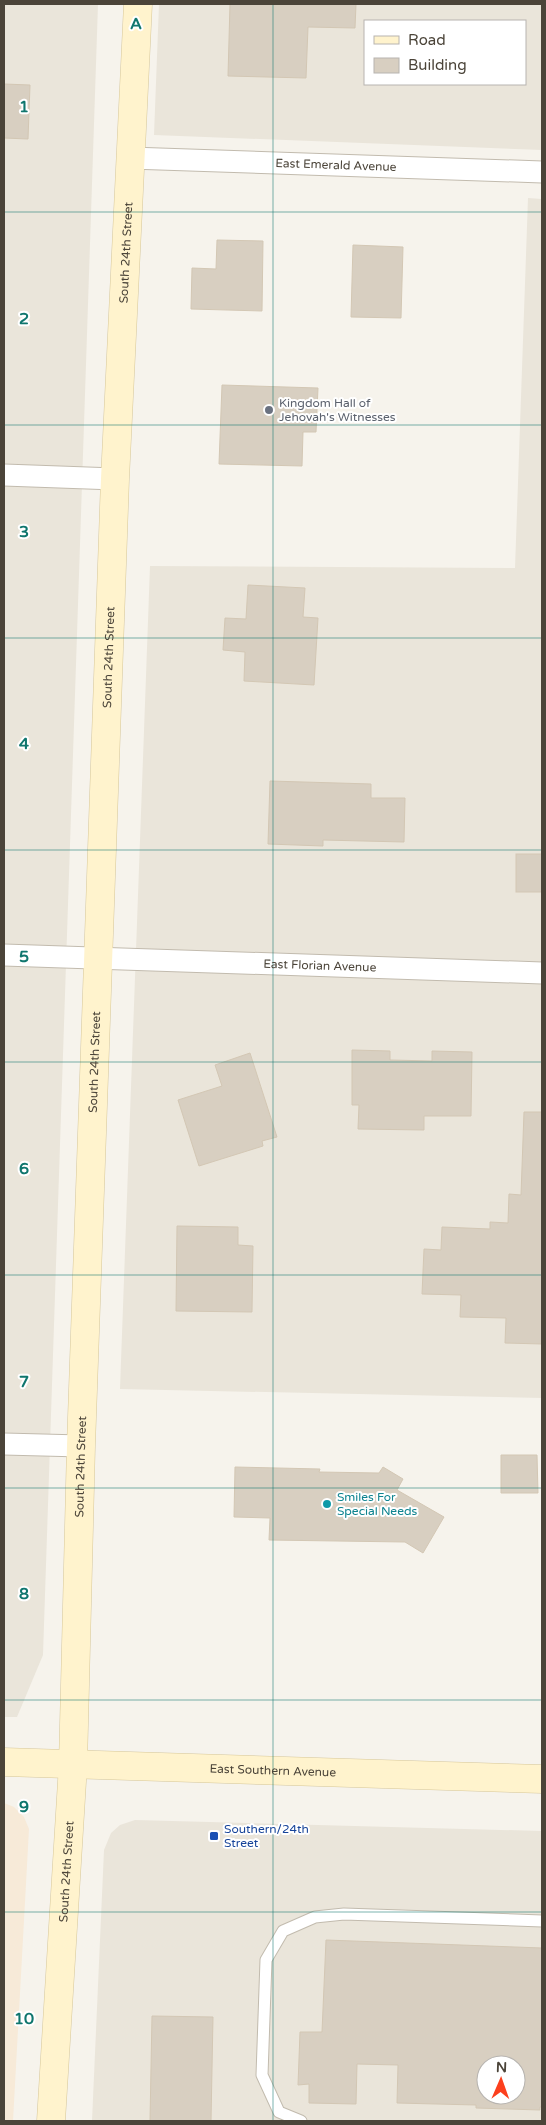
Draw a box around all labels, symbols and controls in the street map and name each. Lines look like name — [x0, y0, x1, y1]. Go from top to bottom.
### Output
text: A — [130, 14, 142, 34]
legend — [364, 20, 526, 85]
text: Road — [408, 31, 446, 49]
text: Building — [408, 56, 467, 74]
text: 1 — [19, 97, 29, 117]
street label: East Emerald Avenue — [275, 156, 397, 174]
street label: South 24th Street — [117, 201, 135, 304]
text: 2 — [19, 309, 29, 329]
place label: Kingdom Hall of Jehovah's Witnesses — [279, 396, 396, 424]
marker: Kingdom Hall of Jehovah's Witnesses — [263, 404, 275, 416]
text: 3 — [19, 522, 29, 542]
street label: South 24th Street — [100, 606, 118, 708]
text: 4 — [19, 734, 29, 754]
text: 5 — [19, 947, 29, 967]
street label: East Florian Avenue — [263, 957, 377, 974]
street label: South 24th Street — [86, 1011, 103, 1113]
text: 6 — [19, 1159, 29, 1179]
text: 7 — [19, 1372, 29, 1392]
street label: South 24th Street — [72, 1415, 89, 1518]
place label: Smiles For Special Needs — [337, 1490, 418, 1518]
marker: Smiles For Special Needs — [321, 1498, 333, 1510]
text: 8 — [19, 1584, 29, 1604]
street label: East Southern Avenue — [209, 1762, 337, 1779]
text: 9 — [19, 1797, 29, 1817]
street label: South 24th Street — [56, 1820, 77, 1923]
place label: Southern/24th Street — [224, 1822, 309, 1850]
marker: Southern/24th Street — [208, 1830, 220, 1842]
text: 10 — [14, 2009, 34, 2029]
north arrow — [476, 2055, 526, 2105]
text: N — [496, 2059, 507, 2076]

